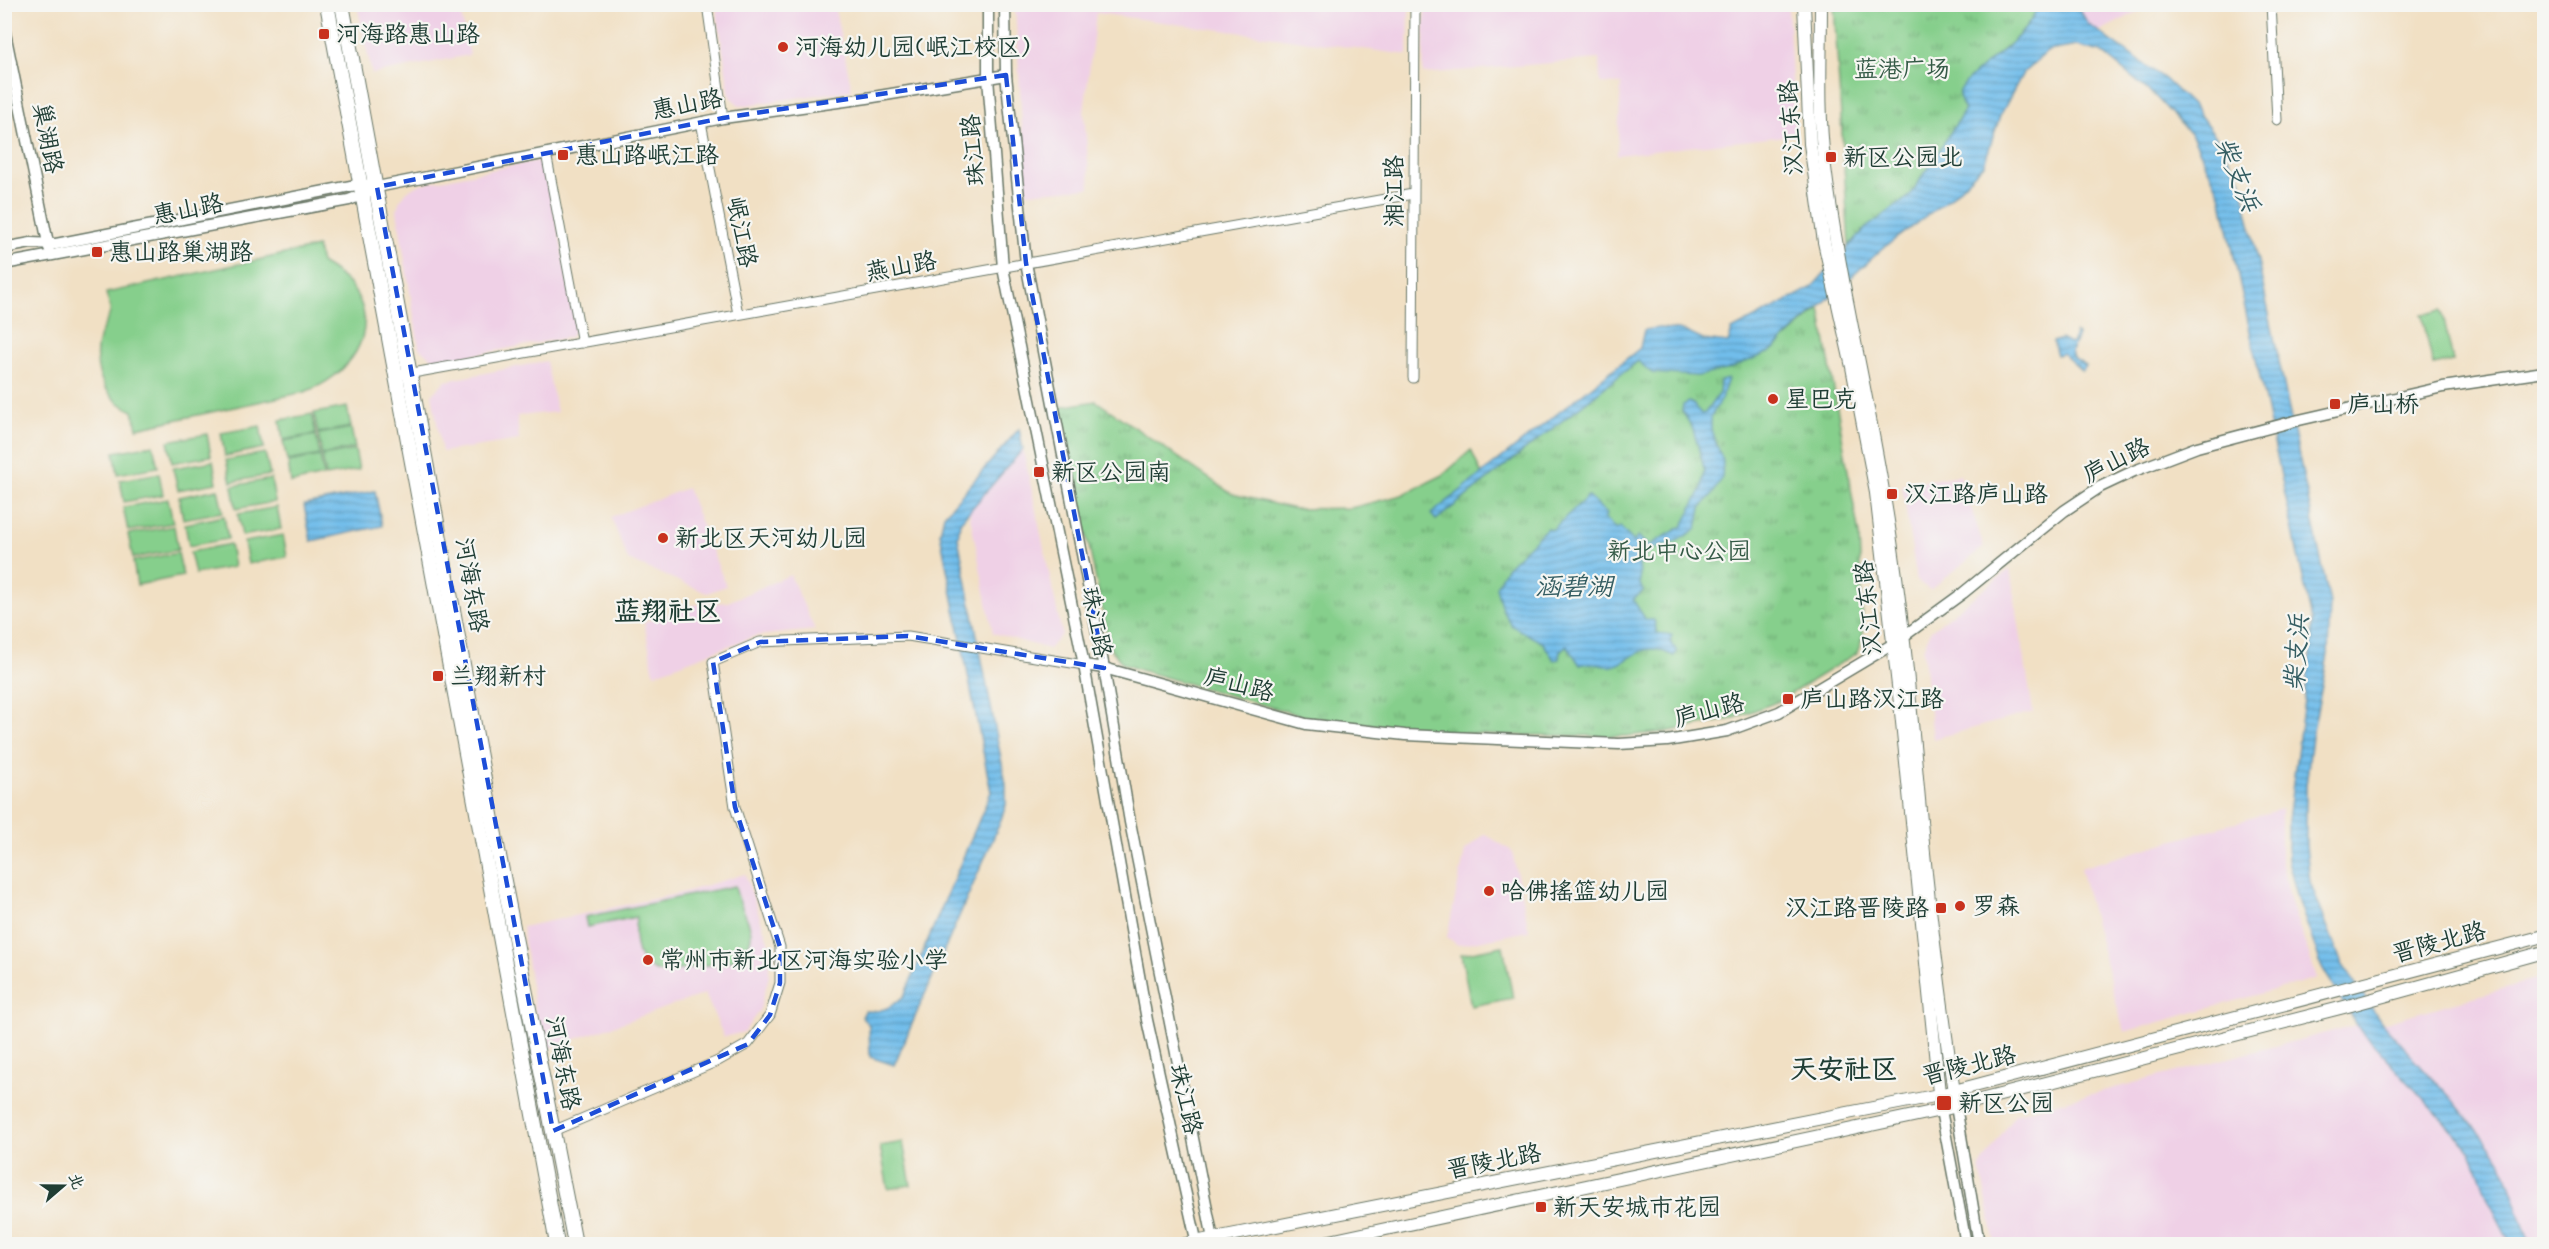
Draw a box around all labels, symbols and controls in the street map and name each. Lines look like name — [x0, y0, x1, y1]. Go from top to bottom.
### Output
place label: 河海路惠山路 — [336, 20, 480, 51]
marker: 河海路惠山路 — [317, 27, 331, 41]
place label: 河海幼儿园(岷江校区) — [795, 33, 1030, 64]
marker: 河海幼儿园(岷江校区) — [776, 40, 790, 54]
park label: 蓝港广场 — [1854, 55, 1950, 86]
street label: 汉江东路 — [1774, 79, 1811, 177]
street label: 惠山路 — [649, 83, 726, 128]
street label: 巢湖路 — [24, 100, 69, 177]
street label: 珠江路 — [956, 113, 993, 187]
water label: 柴支浜 — [2206, 132, 2267, 218]
place label: 惠山路岷江路 — [575, 141, 719, 172]
place label: 新区公园北 — [1843, 143, 1963, 174]
marker: 惠山路岷江路 — [556, 148, 570, 162]
marker: 新区公园北 — [1824, 150, 1838, 164]
street label: 湘江路 — [1380, 155, 1411, 227]
street label: 惠山路 — [150, 188, 227, 233]
street label: 岷江路 — [718, 194, 763, 271]
place label: 惠山路巢湖路 — [109, 238, 253, 269]
marker: 惠山路巢湖路 — [90, 245, 104, 259]
street label: 燕山路 — [863, 246, 939, 289]
place label: 星巴克 — [1785, 385, 1857, 416]
place label: 庐山桥 — [2347, 390, 2419, 421]
marker: 星巴克 — [1766, 392, 1780, 406]
marker: 庐山桥 — [2328, 397, 2342, 411]
street label: 庐山路 — [2078, 432, 2156, 491]
place label: 新区公园南 — [1051, 458, 1171, 489]
marker: 新区公园南 — [1032, 465, 1046, 479]
place label: 汉江路庐山路 — [1904, 480, 2048, 511]
marker: 汉江路庐山路 — [1885, 487, 1899, 501]
place label: 新北区天河幼儿园 — [675, 524, 867, 555]
marker: 新北区天河幼儿园 — [656, 531, 670, 545]
street label: 河海东路 — [447, 535, 494, 635]
park label: 新北中心公园 — [1607, 537, 1751, 568]
street label: 汉江东路 — [1849, 558, 1890, 657]
water label: 涵碧湖 — [1535, 571, 1616, 605]
street label: 珠江路 — [1073, 584, 1118, 661]
district label: 蓝翔社区 — [614, 595, 722, 630]
water label: 柴支浜 — [2278, 612, 2318, 693]
street label: 庐山路 — [1200, 661, 1277, 710]
place label: 兰翔新村 — [450, 662, 546, 693]
marker: 兰翔新村 — [431, 669, 445, 683]
place label: 庐山路汉江路 — [1800, 685, 1944, 716]
street label: 庐山路 — [1671, 688, 1748, 735]
marker: 庐山路汉江路 — [1781, 692, 1795, 706]
place label: 哈佛摇篮幼儿园 — [1501, 877, 1669, 908]
marker: 哈佛摇篮幼儿园 — [1482, 884, 1496, 898]
place label: 罗森 — [1972, 892, 2020, 923]
place label: 汉江路晋陵路 — [1785, 894, 1929, 925]
marker: 罗森 — [1953, 899, 1967, 913]
marker: 汉江路晋陵路 — [1934, 901, 1948, 915]
street label: 晋陵北路 — [2389, 916, 2490, 971]
place label: 常州市新北区河海实验小学 — [660, 946, 948, 977]
marker: 常州市新北区河海实验小学 — [641, 953, 655, 967]
street label: 河海东路 — [537, 1013, 586, 1113]
street label: 晋陵北路 — [1919, 1040, 2020, 1093]
district label: 天安社区 — [1790, 1053, 1898, 1088]
street label: 珠江路 — [1161, 1061, 1208, 1138]
place label: 新区公园 — [1958, 1089, 2054, 1120]
marker: 新区公园 — [1935, 1094, 1953, 1112]
street label: 晋陵北路 — [1444, 1138, 1544, 1187]
north arrow — [33, 1156, 93, 1216]
text: 北 — [63, 1170, 88, 1192]
place label: 新天安城市花园 — [1553, 1193, 1721, 1224]
marker: 新天安城市花园 — [1534, 1200, 1548, 1214]

